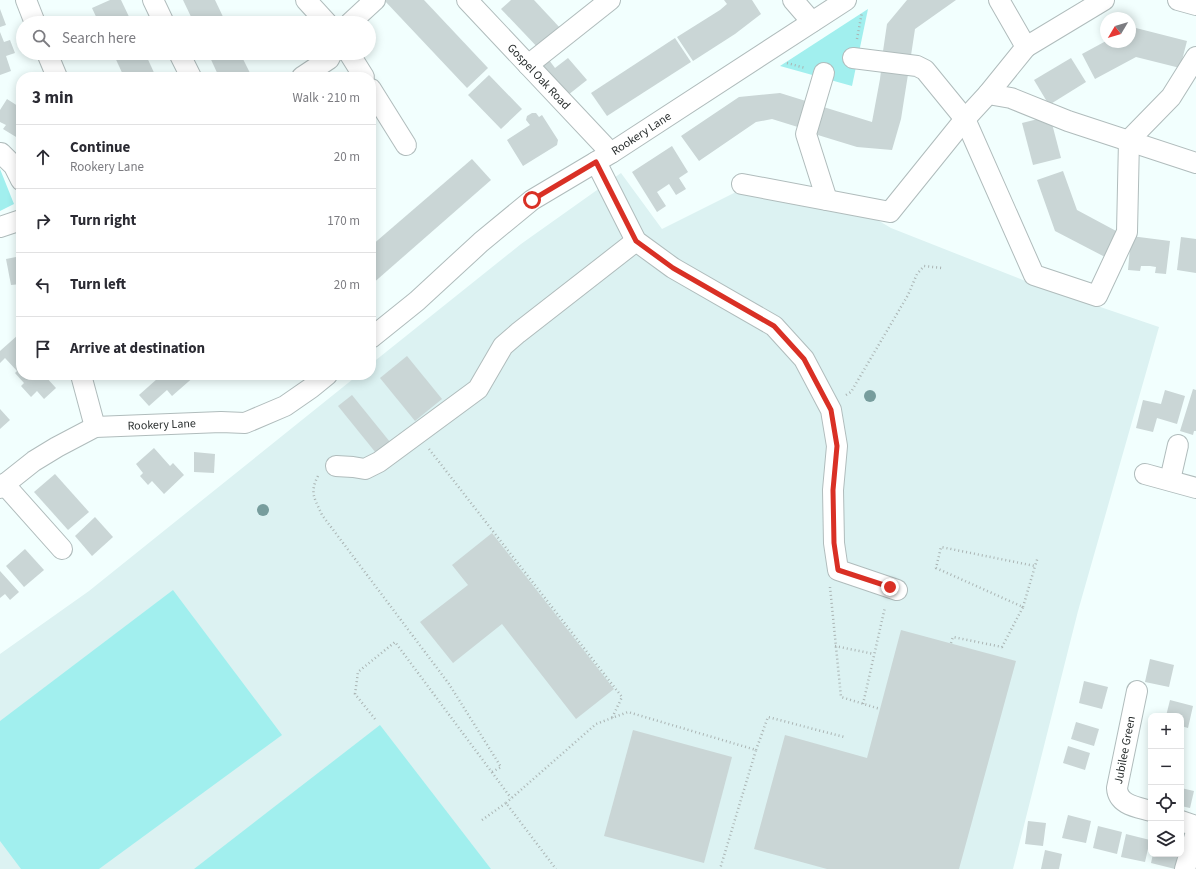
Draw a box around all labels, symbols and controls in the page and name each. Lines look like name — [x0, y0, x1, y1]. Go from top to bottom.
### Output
north arrow — [1100, 12, 1136, 48]
search box — [16, 16, 376, 60]
icon: search — [30, 27, 52, 49]
text: Search here — [62, 28, 136, 49]
street label: Gospel Oak Road — [504, 40, 574, 113]
text: 3 min — [32, 86, 73, 110]
text: Walk · 210 m — [292, 89, 360, 107]
street label: Rookery Lane — [608, 108, 674, 159]
text: Continue — [70, 137, 130, 158]
icon: ahead — [32, 146, 54, 168]
text: 20 m — [334, 148, 360, 166]
text: Rookery Lane — [70, 158, 144, 176]
route start — [523, 191, 541, 209]
icon: right — [32, 210, 54, 232]
text: Turn right — [70, 210, 136, 231]
text: 170 m — [327, 212, 360, 230]
icon: left — [32, 274, 54, 296]
text: Turn left — [70, 274, 126, 295]
text: 20 m — [334, 276, 360, 294]
icon: arrive — [32, 338, 54, 360]
text: Arrive at destination — [70, 338, 205, 359]
street label: Rookery Lane — [127, 415, 196, 434]
route end — [881, 578, 899, 596]
map controls — [1148, 713, 1184, 857]
button: + — [1148, 713, 1184, 749]
street label: Jubilee Green — [1110, 714, 1140, 786]
button: − — [1148, 749, 1184, 785]
button: locate — [1148, 785, 1184, 821]
button: layers — [1148, 821, 1184, 857]

